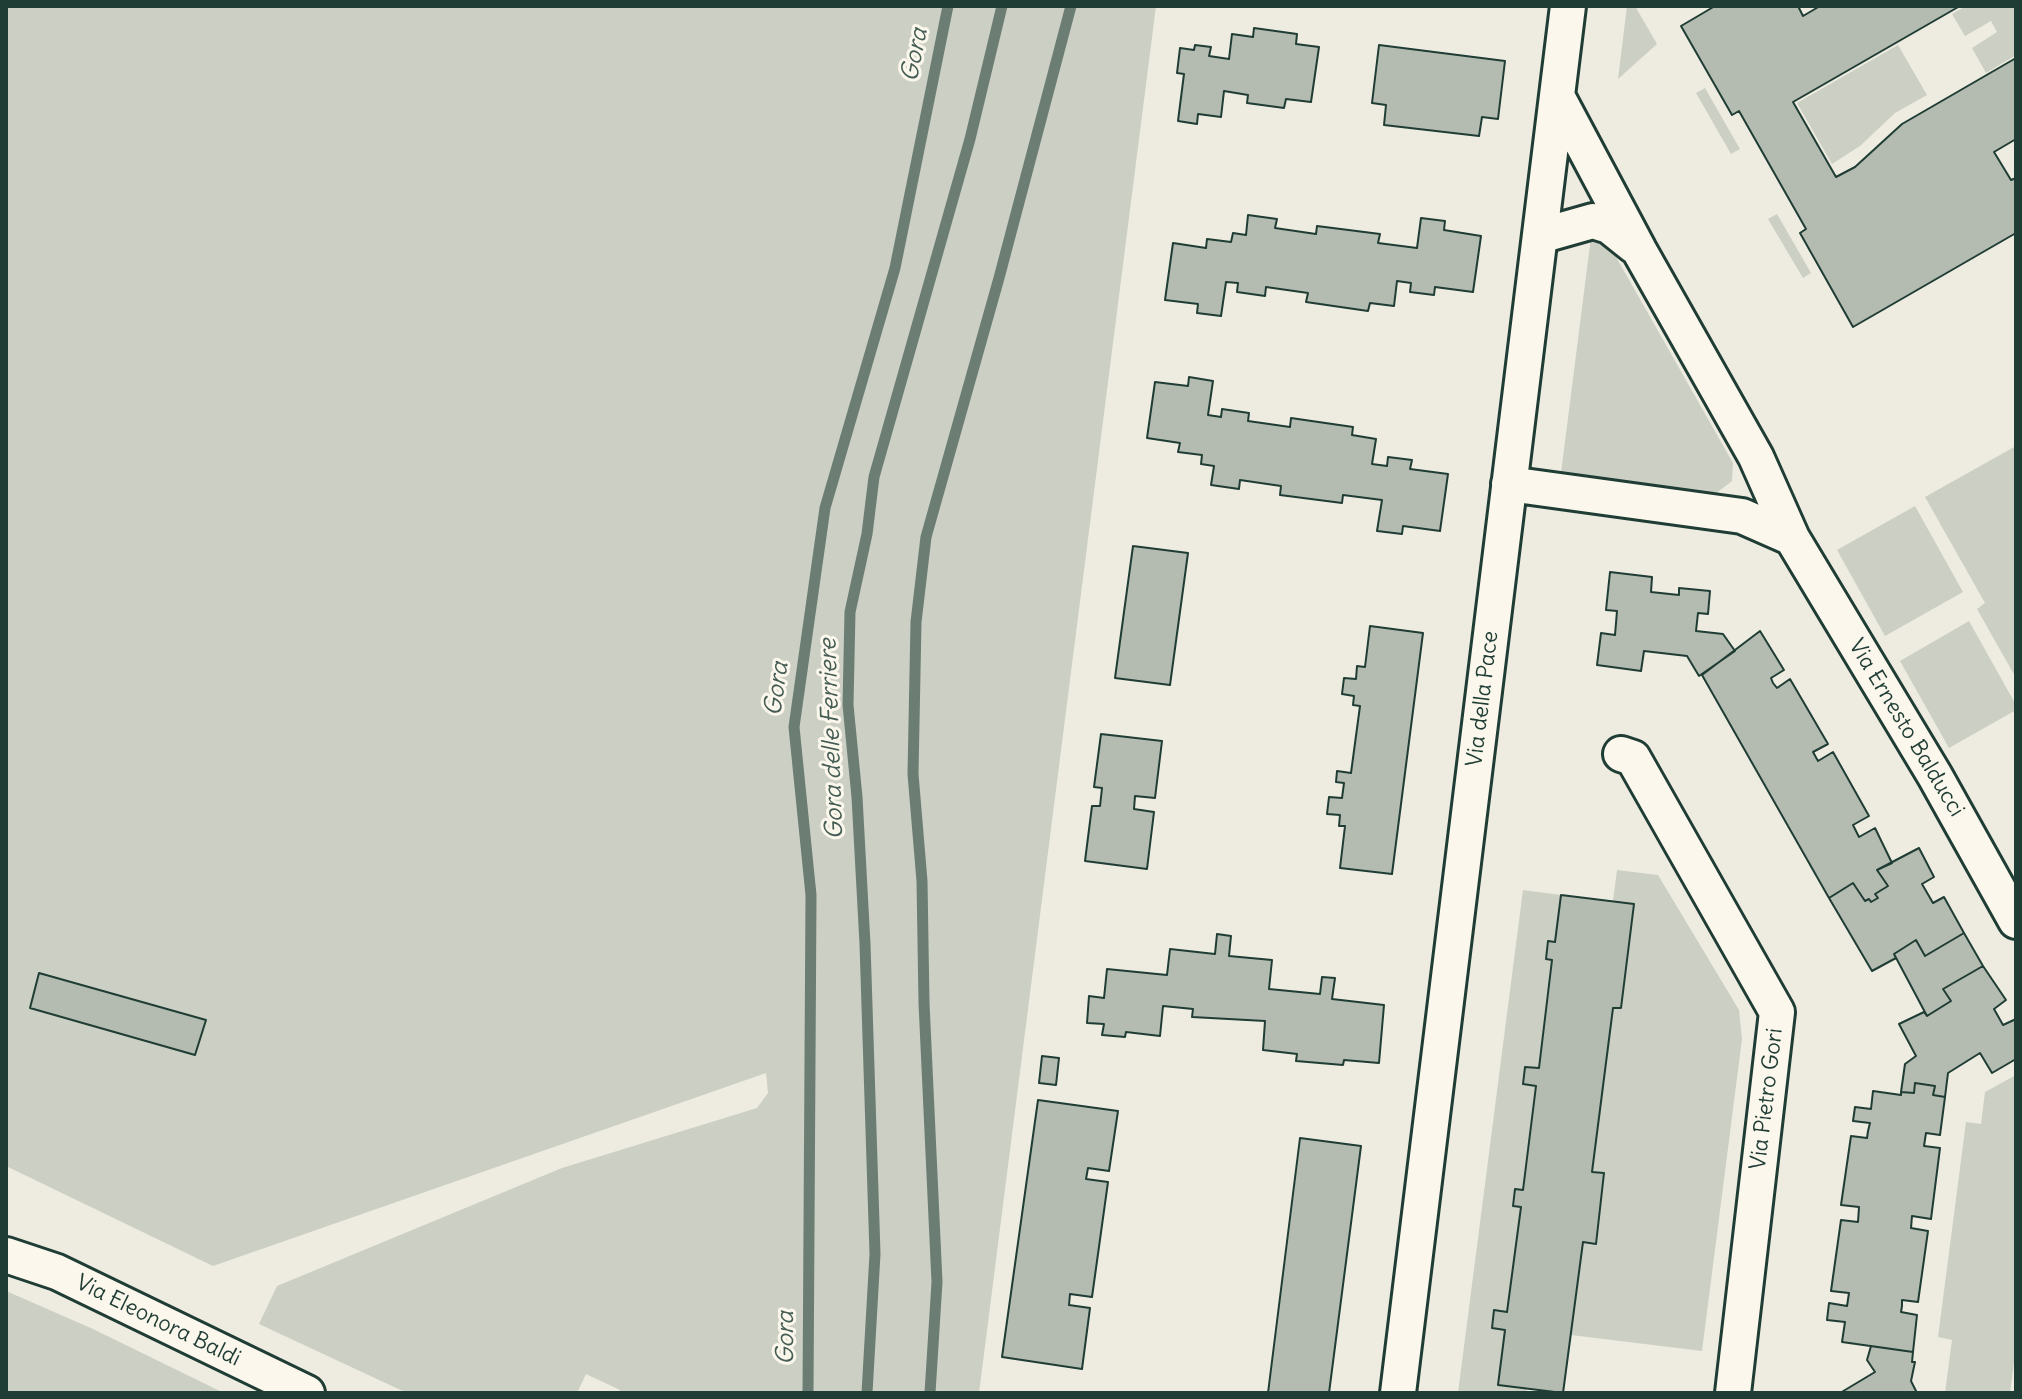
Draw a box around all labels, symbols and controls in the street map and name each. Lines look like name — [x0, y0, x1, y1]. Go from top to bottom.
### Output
water label: Gora — [896, 26, 934, 84]
street label: Via della Pace — [1462, 630, 1504, 768]
street label: Via Ernesto Balducci — [1843, 634, 1969, 822]
water label: Gora delle Ferriere — [814, 638, 850, 840]
water label: Gora — [759, 660, 795, 718]
street label: Via Pietro Gori — [1745, 1027, 1789, 1171]
street label: Via Eleonora Baldi — [71, 1270, 245, 1372]
water label: Gora — [772, 1311, 800, 1365]

